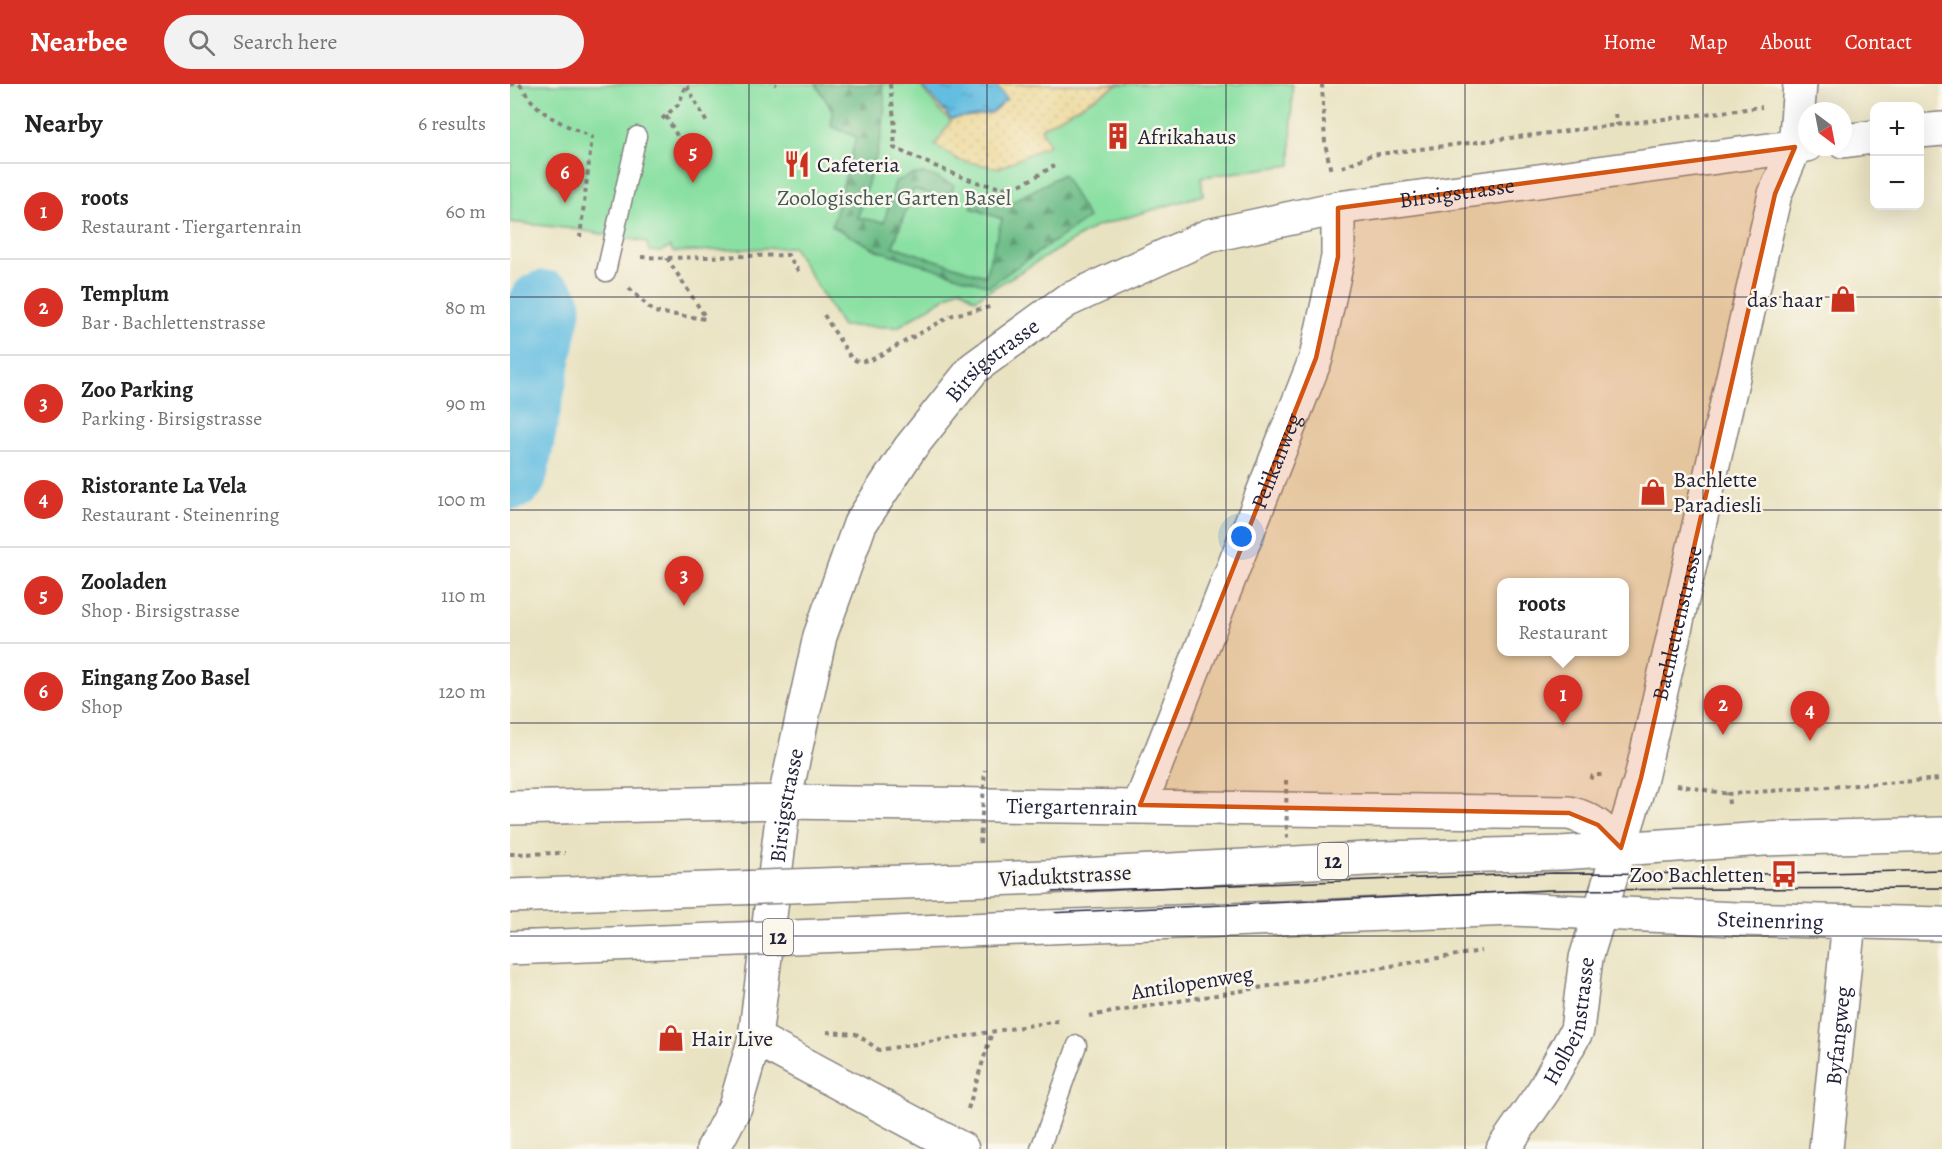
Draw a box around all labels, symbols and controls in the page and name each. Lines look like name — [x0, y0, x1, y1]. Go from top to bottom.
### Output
search box — [164, 15, 584, 69]
text: Nearbee — [30, 23, 128, 61]
icon: search — [185, 26, 218, 59]
text: Search here — [233, 27, 337, 57]
text: Home — [1603, 28, 1656, 56]
text: Map — [1689, 28, 1727, 56]
text: About — [1760, 28, 1812, 56]
text: Contact — [1845, 28, 1912, 56]
north arrow — [1798, 102, 1852, 156]
map controls — [1870, 102, 1924, 210]
button: + — [1870, 102, 1924, 156]
text: Nearby — [24, 106, 103, 141]
text: 6 results — [418, 110, 486, 137]
building icon: Afrikahaus — [1103, 121, 1133, 151]
place label: Afrikahaus — [1137, 122, 1236, 152]
pin: 5 — [674, 134, 712, 183]
restaurant icon: Cafeteria — [782, 149, 812, 179]
place label: Cafeteria — [817, 150, 900, 180]
pin: 6 — [546, 154, 584, 203]
button: − — [1870, 156, 1924, 210]
street label: Birsigstrasse — [1397, 170, 1516, 216]
text: roots — [81, 183, 129, 213]
park label: Zoologischer Garten Basel — [777, 183, 1011, 213]
text: 1 — [40, 198, 47, 225]
text: 60 m — [446, 198, 486, 225]
text: Restaurant · Tiergartenrain — [81, 213, 302, 240]
text: Templum — [81, 279, 169, 309]
shop icon: das haar — [1828, 284, 1858, 314]
place label: das haar — [1747, 285, 1823, 315]
text: 2 — [39, 294, 48, 321]
text: 80 m — [445, 294, 486, 321]
text: Bar · Bachlettenstrasse — [81, 309, 266, 336]
street label: Birsigstrasse — [939, 312, 1045, 409]
text: Zoo Parking — [81, 375, 193, 405]
text: 3 — [39, 390, 48, 417]
text: 90 m — [446, 390, 486, 417]
text: Parking · Birsigstrasse — [81, 405, 262, 432]
street label: Pelikanweg — [1244, 409, 1309, 514]
place label: Bachlette Paradiesli — [1673, 465, 1762, 520]
text: Ristorante La Vela — [81, 471, 247, 501]
shop icon: Bachlette Paradiesli — [1638, 477, 1668, 507]
text: 4 — [39, 486, 48, 513]
text: 100 m — [437, 486, 486, 513]
text: Restaurant · Steinenring — [81, 501, 280, 528]
your location — [1227, 522, 1256, 551]
street label: Bachlettenstrasse — [1645, 543, 1710, 704]
pin: 3 — [664, 556, 704, 606]
text: Zooladen — [81, 567, 167, 597]
popup — [1497, 578, 1629, 656]
text: 5 — [39, 582, 48, 609]
text: 110 m — [441, 582, 486, 609]
text: roots — [1518, 589, 1566, 619]
text: Shop · Birsigstrasse — [81, 597, 240, 624]
text: Restaurant — [1518, 619, 1608, 646]
text: Eingang Zoo Basel — [81, 663, 250, 693]
pin: 1 — [1544, 676, 1582, 725]
text: 6 — [39, 678, 48, 705]
text: 120 m — [438, 678, 486, 705]
pin: 2 — [1704, 686, 1742, 735]
pin: 4 — [1790, 692, 1830, 741]
text: Shop — [81, 693, 123, 720]
street label: Birsigstrasse — [763, 745, 811, 864]
street label: Tiergartenrain — [1006, 791, 1138, 823]
road number: 12 — [1318, 843, 1348, 879]
street label: Viaduktstrasse — [997, 858, 1132, 895]
bus stop icon: Zoo Bachletten — [1769, 859, 1799, 889]
place label: Zoo Bachletten — [1630, 860, 1764, 890]
street label: Steinenring — [1716, 904, 1824, 937]
road number: 12 — [763, 919, 793, 955]
street label: Holbeinstrasse — [1536, 955, 1602, 1091]
street label: Antilopenweg — [1128, 959, 1255, 1008]
street label: Byfangweg — [1819, 985, 1858, 1086]
shop icon: Hair Live — [656, 1023, 686, 1053]
place label: Hair Live — [691, 1024, 773, 1054]

